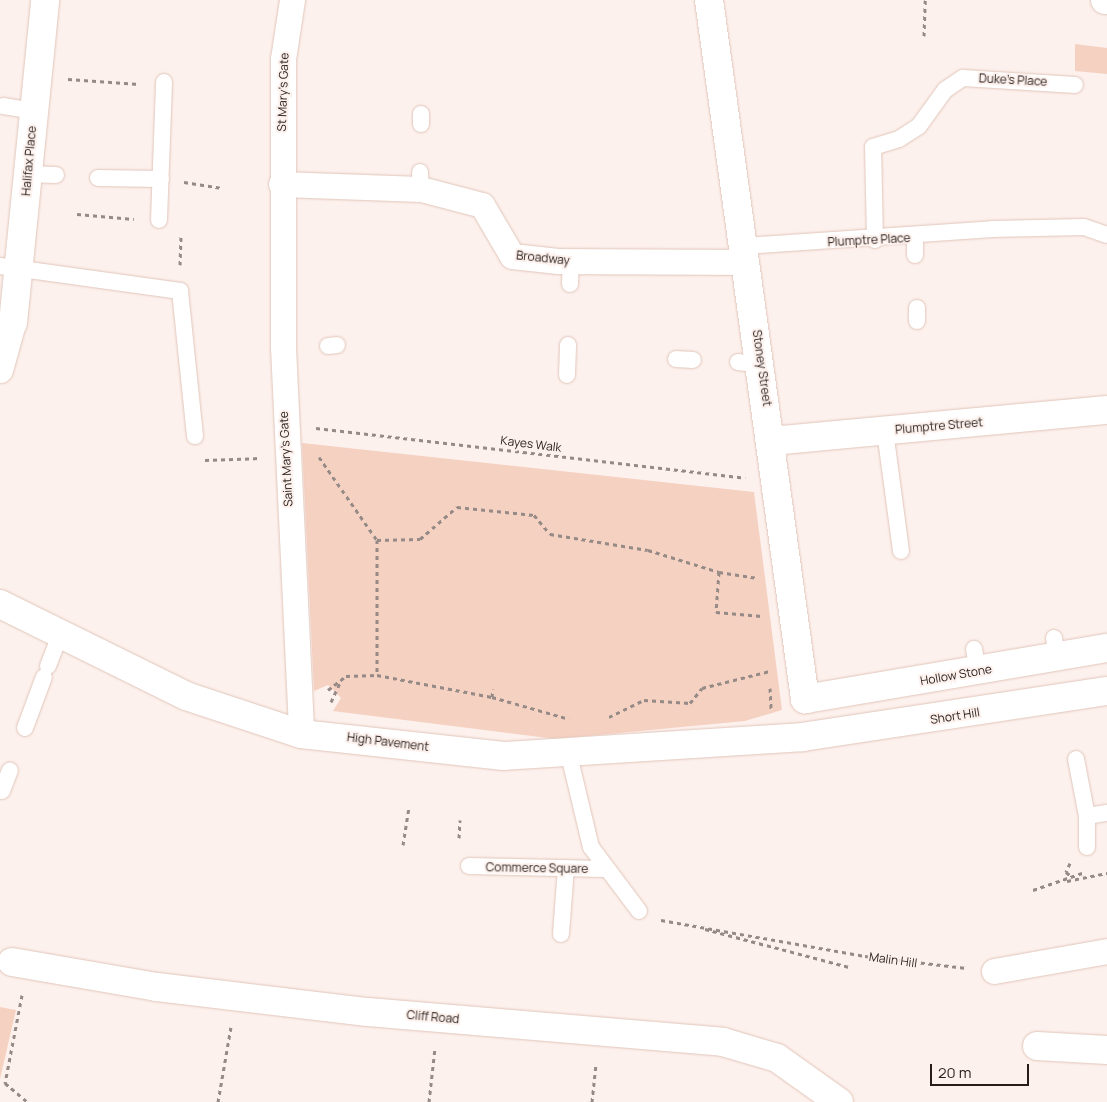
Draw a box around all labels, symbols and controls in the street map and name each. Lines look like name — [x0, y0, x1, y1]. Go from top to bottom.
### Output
street label: St Mary's Gate — [274, 52, 292, 132]
street label: Duke's Place — [978, 71, 1048, 89]
street label: Halifax Place — [19, 125, 39, 197]
street label: Plumptre Place — [827, 231, 911, 249]
street label: Broadway — [515, 248, 571, 268]
street label: Stoney Street — [750, 329, 774, 407]
street label: Saint Mary's Gate — [276, 411, 296, 507]
street label: Plumptre Street — [894, 415, 984, 437]
street label: Kayes Walk — [500, 433, 562, 455]
street label: Hollow Stone — [919, 662, 993, 688]
street label: Short Hill — [929, 705, 981, 727]
street label: High Pavement — [346, 730, 430, 754]
street label: Commerce Square — [486, 860, 588, 876]
street label: Malin Hill — [868, 949, 918, 971]
street label: Cliff Road — [406, 1008, 460, 1026]
scale bar — [932, 1054, 1031, 1086]
text: 20 m — [938, 1062, 971, 1083]

